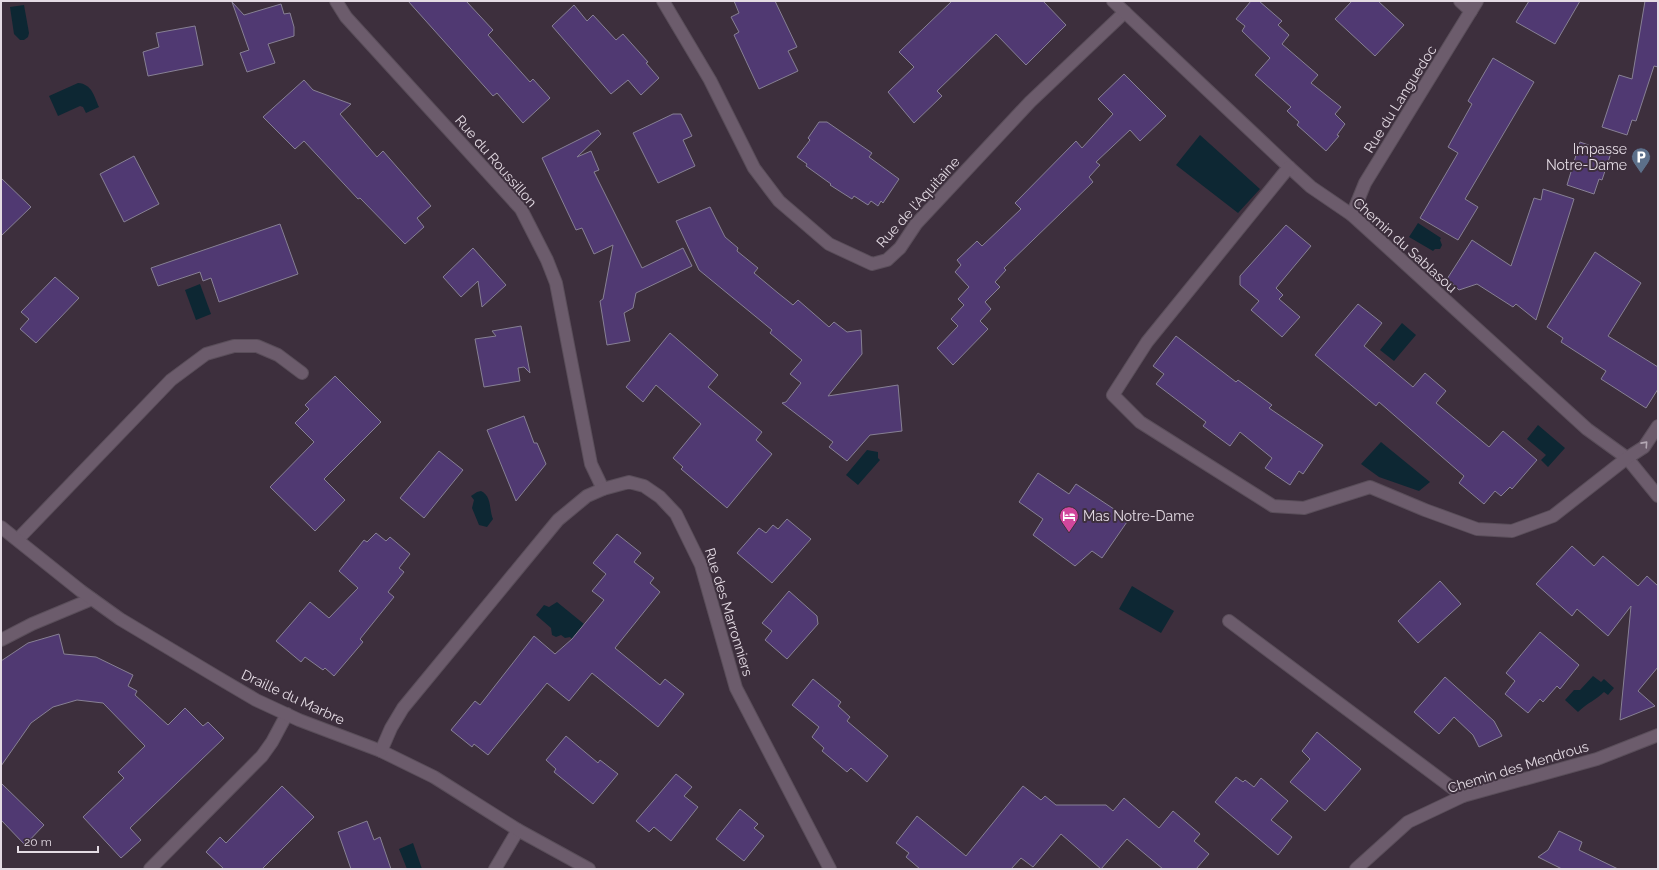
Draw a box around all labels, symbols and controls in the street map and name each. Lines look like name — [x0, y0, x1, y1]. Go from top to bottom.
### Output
street label: Rue du Languedoc — [1360, 42, 1440, 156]
street label: Rue du Roussillon — [452, 112, 540, 210]
place label: Impasse Notre-Dame — [1546, 141, 1627, 173]
parking icon: Impasse Notre-Dame — [1630, 146, 1652, 174]
street label: Rue de l'Aquitaine — [873, 154, 963, 250]
street label: Chemin du Sablasou — [1350, 194, 1460, 296]
one-way arrow — [1640, 441, 1647, 449]
hotel icon: Mas Notre-Dame — [1058, 505, 1080, 533]
place label: Mas Notre-Dame — [1083, 508, 1194, 524]
street label: Rue des Marronniers — [702, 546, 756, 678]
street label: Draille du Marbre — [239, 666, 347, 728]
street label: Chemin des Mendrous — [1446, 738, 1590, 796]
scale bar — [18, 828, 98, 854]
text: 20 m — [24, 835, 52, 849]

